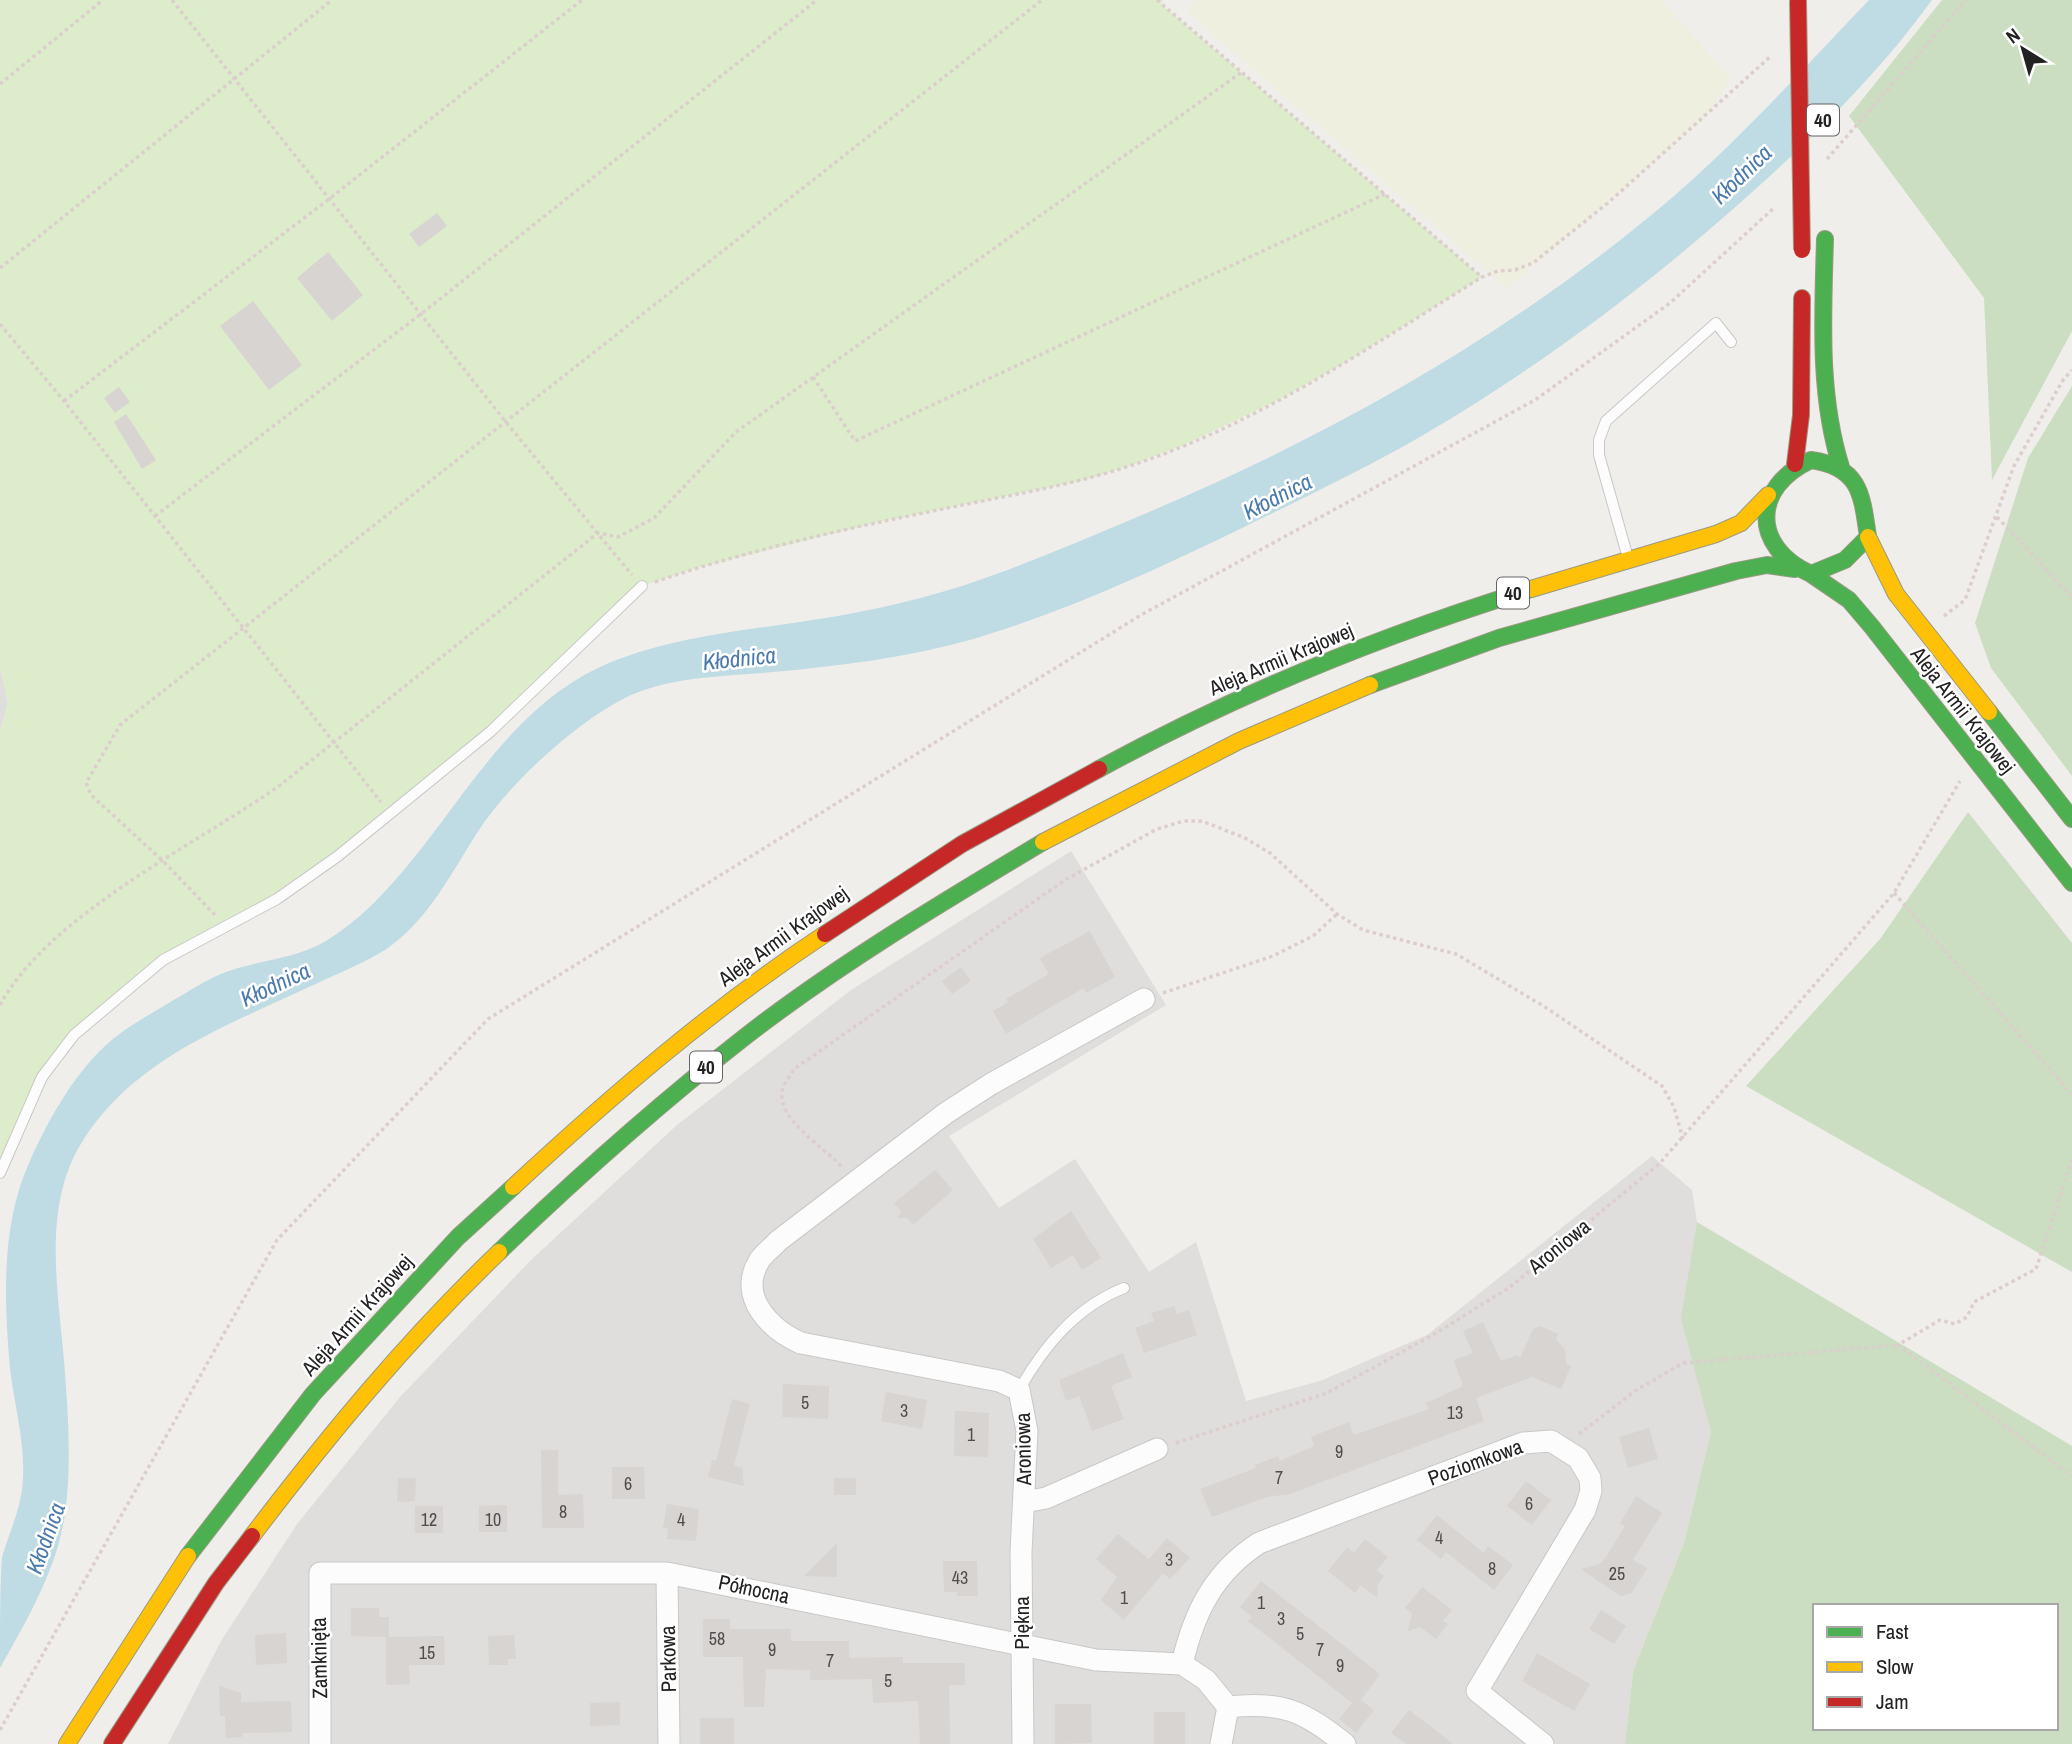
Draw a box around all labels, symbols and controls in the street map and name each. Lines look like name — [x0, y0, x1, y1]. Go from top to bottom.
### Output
north arrow — [1988, 14, 2058, 84]
text: N — [2000, 22, 2025, 49]
road number: 40 — [1807, 104, 1839, 136]
water label: Kłodnica — [1704, 137, 1778, 211]
water label: Kłodnica — [1237, 466, 1317, 526]
road number: 40 — [1497, 578, 1529, 608]
street label: Aleja Armii Krajowej — [1203, 616, 1358, 703]
water label: Kłodnica — [701, 639, 777, 677]
street label: Aleja Armii Krajowej — [1904, 640, 2022, 780]
street label: Aleja Armii Krajowej — [711, 879, 854, 994]
water label: Kłodnica — [235, 954, 315, 1014]
road number: 40 — [690, 1051, 722, 1082]
street label: Aroniowa — [1521, 1212, 1597, 1281]
street label: Aleja Armii Krajowej — [294, 1248, 419, 1383]
house number: 5 — [801, 1390, 809, 1415]
house number: 3 — [900, 1398, 908, 1423]
house number: 13 — [1447, 1400, 1463, 1425]
street label: Aroniowa — [1008, 1412, 1038, 1487]
house number: 1 — [967, 1422, 976, 1447]
street label: Poziomkowa — [1424, 1431, 1527, 1492]
house number: 9 — [1335, 1439, 1343, 1464]
house number: 7 — [1275, 1465, 1283, 1490]
house number: 6 — [624, 1471, 632, 1496]
house number: 6 — [1525, 1491, 1533, 1516]
water label: Kłodnica — [18, 1498, 72, 1578]
house number: 8 — [559, 1499, 567, 1524]
house number: 12 — [421, 1507, 437, 1532]
house number: 10 — [485, 1507, 501, 1532]
house number: 4 — [677, 1507, 685, 1532]
house number: 4 — [1435, 1525, 1443, 1550]
house number: 3 — [1165, 1547, 1173, 1572]
house number: 8 — [1488, 1556, 1496, 1581]
house number: 25 — [1609, 1561, 1625, 1586]
house number: 43 — [952, 1565, 968, 1590]
street label: Północna — [716, 1567, 793, 1611]
house number: 1 — [1120, 1585, 1129, 1610]
house number: 1 — [1257, 1590, 1266, 1615]
street label: Piękna — [1007, 1596, 1036, 1650]
legend — [1813, 1604, 2058, 1730]
house number: 3 — [1277, 1606, 1285, 1631]
street label: Zamknięta — [304, 1617, 334, 1699]
text: Fast — [1876, 1617, 1909, 1646]
house number: 5 — [1296, 1621, 1304, 1646]
street label: Parkowa — [653, 1625, 683, 1693]
house number: 58 — [709, 1626, 725, 1651]
house number: 9 — [768, 1637, 776, 1662]
house number: 7 — [1316, 1637, 1324, 1662]
house number: 15 — [419, 1640, 435, 1665]
house number: 7 — [826, 1648, 834, 1673]
text: Slow — [1876, 1652, 1914, 1681]
house number: 9 — [1336, 1653, 1344, 1678]
house number: 5 — [884, 1668, 892, 1693]
text: Jam — [1876, 1687, 1909, 1716]

